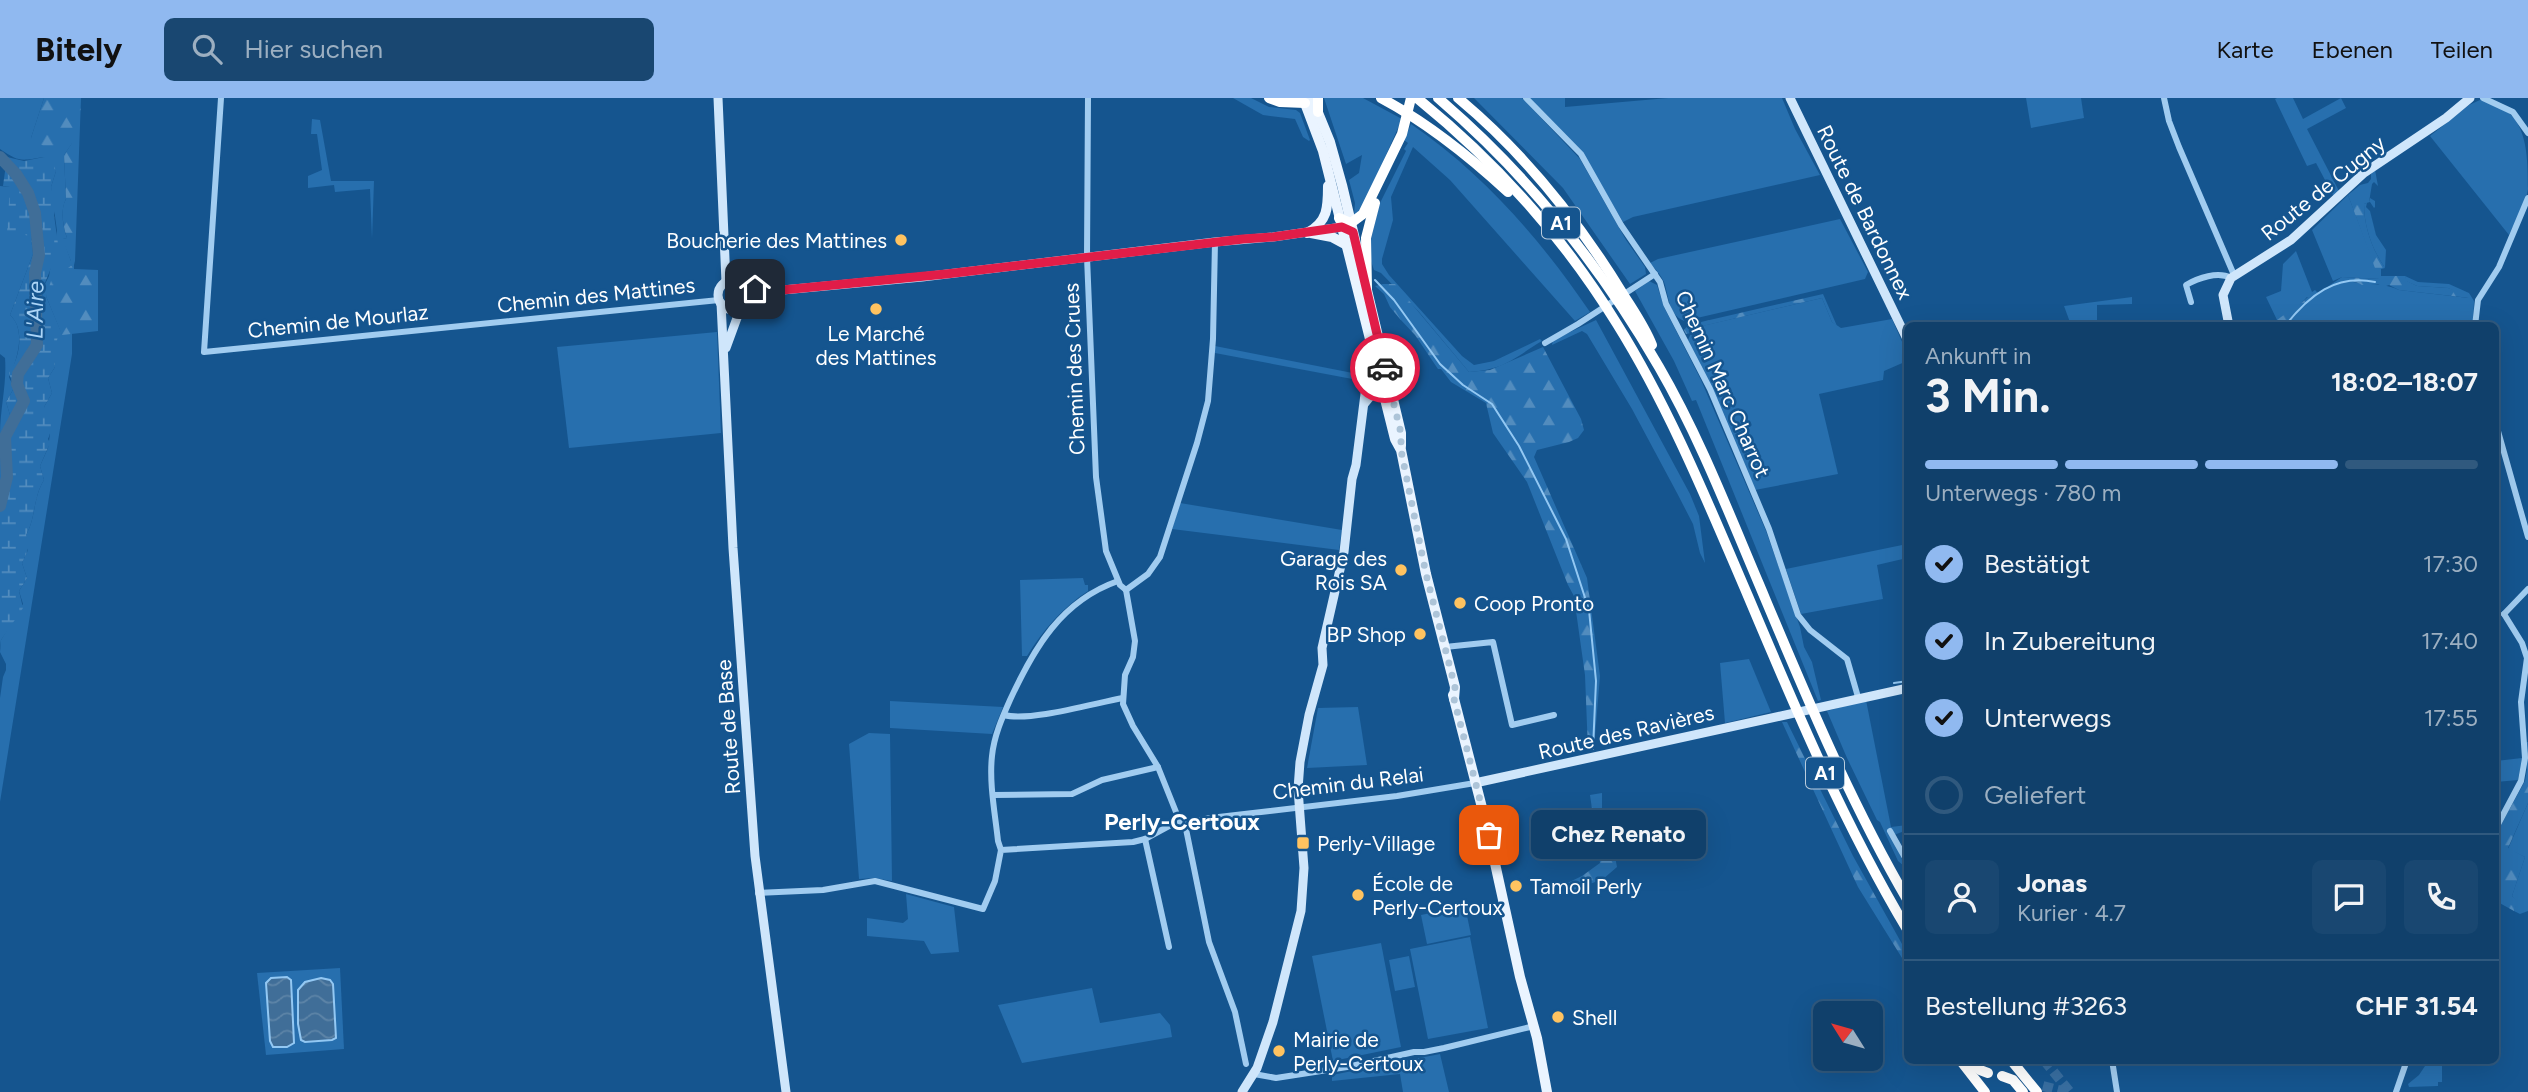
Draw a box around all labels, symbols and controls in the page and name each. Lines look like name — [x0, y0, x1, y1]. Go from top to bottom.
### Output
search box — [164, 18, 654, 81]
text: Bitely — [35, 30, 122, 69]
icon: search — [188, 30, 226, 68]
text: Hier suchen — [244, 33, 383, 65]
text: Karte — [2217, 35, 2274, 64]
text: Ebenen — [2312, 35, 2393, 64]
text: Teilen — [2431, 35, 2493, 64]
street label: Route de Bardonnex — [1812, 121, 1918, 303]
street label: Route de Cugny — [2256, 130, 2390, 246]
road number: A1 — [1542, 208, 1580, 238]
place label: Boucherie des Mattines — [666, 228, 887, 253]
marker: Boucherie des Mattines — [893, 232, 909, 248]
pin — [725, 259, 785, 319]
icon: home — [736, 270, 774, 308]
street label: Chemin des Mattines — [496, 272, 696, 318]
water label: L'Aire — [20, 280, 50, 339]
street label: Chemin des Crues — [1059, 283, 1089, 455]
street label: Chemin Marc Charrot — [1671, 287, 1776, 481]
street label: Chemin de Mourlaz — [247, 299, 429, 343]
marker: Le Marché des Mattines — [868, 301, 884, 317]
place label: Le Marché des Mattines — [816, 321, 936, 370]
courier — [1350, 333, 1420, 403]
text: Ankunft in — [1925, 342, 2031, 370]
icon: car — [1366, 349, 1404, 387]
text: 18:02–18:07 — [2331, 366, 2478, 398]
text: 3 Min. — [1925, 368, 2051, 424]
text: Unterwegs · 780 m — [1925, 479, 2121, 507]
icon: check — [1925, 545, 1963, 583]
place label: Garage des Rois SA — [1280, 546, 1387, 595]
text: Bestätigt — [1984, 548, 2090, 580]
text: 17:30 — [2423, 550, 2478, 578]
marker: Garage des Rois SA — [1393, 562, 1409, 578]
place label: Coop Pronto — [1474, 591, 1594, 616]
marker: Coop Pronto — [1452, 595, 1468, 611]
place label: BP Shop — [1327, 622, 1406, 647]
icon: check — [1925, 622, 1963, 660]
text: In Zubereitung — [1984, 625, 2156, 657]
marker: BP Shop — [1412, 626, 1428, 642]
text: 17:40 — [2421, 627, 2478, 655]
street label: Route de Base — [711, 659, 745, 795]
icon: check — [1925, 699, 1963, 737]
street label: Route des Ravières — [1536, 700, 1716, 764]
text: Unterwegs — [1984, 702, 2111, 734]
text: 17:55 — [2424, 704, 2478, 732]
road number: A1 — [1806, 758, 1844, 788]
street label: Chemin du Relai — [1271, 761, 1425, 805]
text: Geliefert — [1984, 779, 2086, 811]
pin — [1459, 805, 1519, 865]
district label: Perly-Certoux — [1104, 807, 1260, 836]
callout: Chez Renato — [1531, 810, 1706, 860]
icon: bag — [1470, 816, 1508, 854]
text: Chez Renato — [1551, 820, 1686, 848]
place label: Perly-Village — [1317, 831, 1435, 856]
marker: Perly-Village — [1295, 835, 1311, 851]
button: person — [1925, 860, 1999, 934]
button: chat — [2312, 860, 2386, 934]
button: phone — [2404, 860, 2478, 934]
text: Jonas — [2017, 867, 2087, 899]
place label: École de Perly-Certoux — [1372, 871, 1502, 920]
place label: Tamoil Perly — [1530, 874, 1642, 899]
marker: Tamoil Perly — [1508, 878, 1524, 894]
marker: École de Perly-Certoux — [1350, 887, 1366, 903]
text: Kurier · 4.7 — [2017, 899, 2126, 927]
text: Bestellung #3263 — [1925, 990, 2127, 1022]
text: CHF 31.54 — [2356, 990, 2478, 1022]
north arrow — [1813, 1001, 1883, 1071]
map controls — [1813, 1001, 1883, 1071]
place label: Shell — [1572, 1005, 1617, 1030]
marker: Shell — [1550, 1009, 1566, 1025]
place label: Mairie de Perly-Certoux — [1293, 1027, 1423, 1076]
marker: Mairie de Perly-Certoux — [1271, 1043, 1287, 1059]

